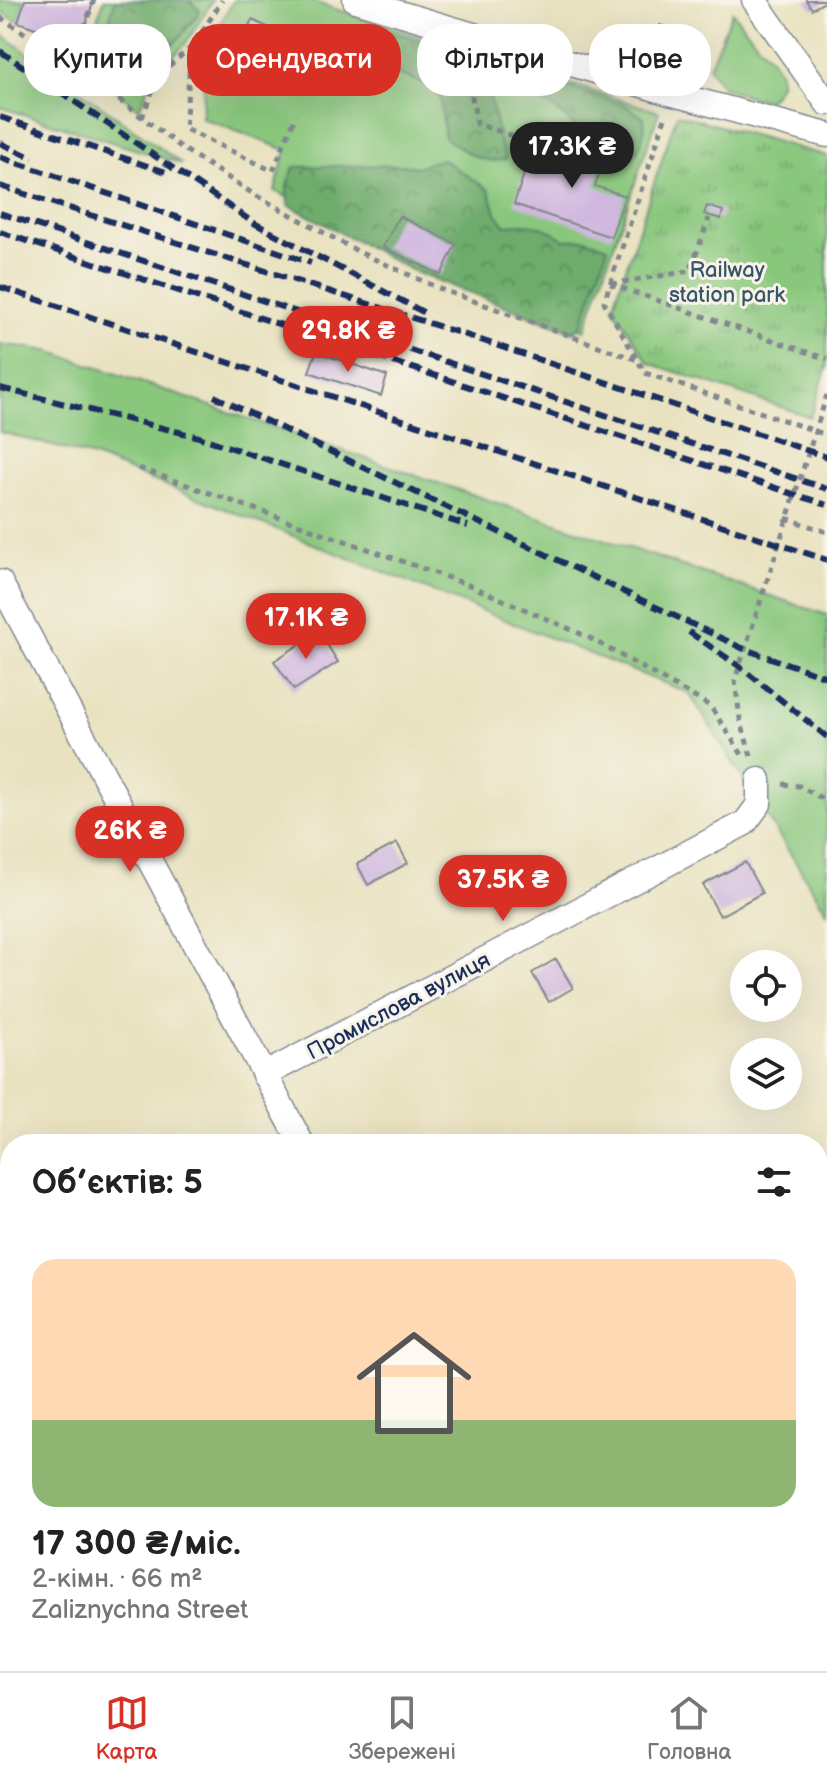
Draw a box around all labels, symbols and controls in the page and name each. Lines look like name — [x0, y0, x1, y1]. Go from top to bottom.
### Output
chip: Купити — [24, 24, 171, 96]
chip: Орендувати — [187, 24, 401, 96]
chip: Фільтри — [417, 24, 573, 96]
chip: Нове — [589, 24, 711, 96]
pin: 17.3K ₴ — [498, 122, 646, 190]
text: 17.3K ₴ — [528, 132, 616, 163]
park label: Railway station park — [669, 257, 785, 309]
pin: 29.8K ₴ — [274, 306, 422, 374]
text: 29.8K ₴ — [301, 316, 395, 347]
pin: 17.1K ₴ — [232, 593, 380, 661]
text: 17.1K ₴ — [264, 603, 348, 634]
pin: 26K ₴ — [74, 806, 186, 874]
text: 26K ₴ — [93, 816, 167, 847]
pin: 37.5K ₴ — [429, 855, 577, 923]
text: 37.5K ₴ — [457, 865, 549, 896]
street label: Промислова вулиця — [302, 947, 495, 1066]
map controls — [730, 950, 802, 1110]
button: locate — [730, 950, 802, 1022]
button: layers — [730, 1038, 802, 1110]
icon: filters — [752, 1160, 796, 1204]
text: Об’єктів: 5 — [32, 1162, 203, 1203]
icon: home — [342, 1311, 486, 1455]
text: 17 300 ₴/міс. — [32, 1523, 241, 1564]
text: 2-кімн. · 66 m² — [32, 1564, 202, 1595]
text: Zaliznychna Street — [32, 1595, 248, 1626]
tab: Карта — [96, 1691, 158, 1766]
tab: Збережені — [349, 1691, 456, 1766]
tab: Головна — [647, 1691, 731, 1766]

